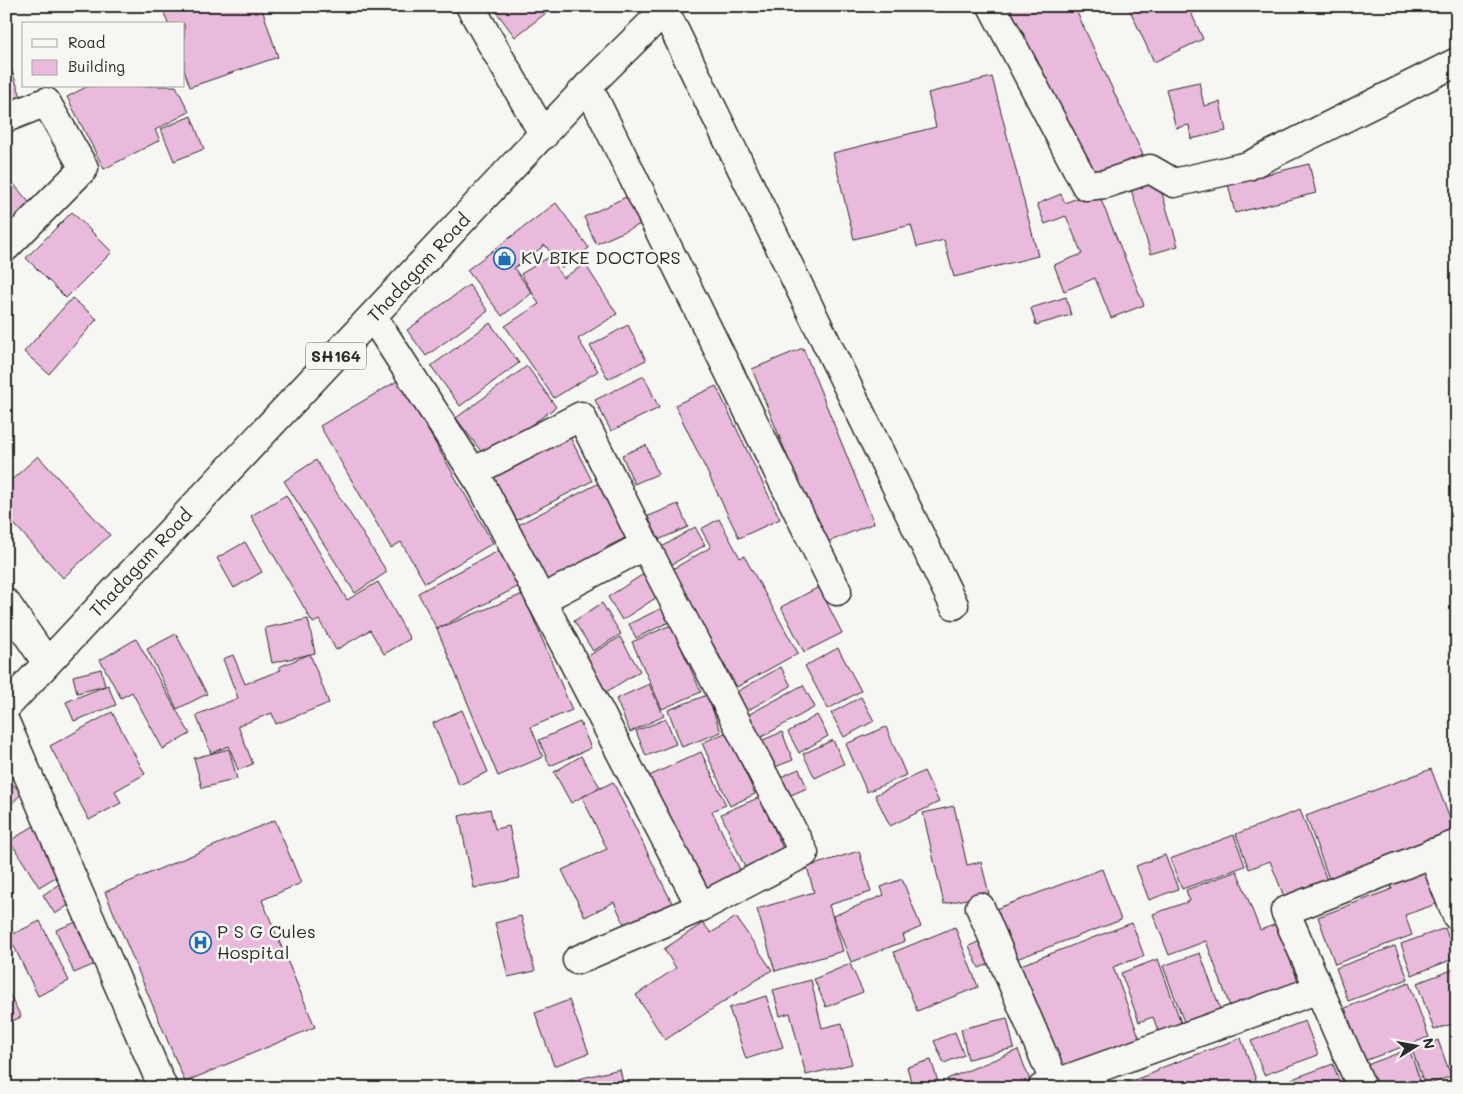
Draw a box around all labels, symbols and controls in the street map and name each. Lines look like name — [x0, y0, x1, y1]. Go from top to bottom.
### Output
legend — [22, 22, 185, 88]
text: Road — [68, 32, 105, 52]
text: Building — [68, 56, 125, 76]
street label: Thadagam Road — [362, 208, 475, 327]
place label: KV BIKE DOCTORS — [521, 245, 681, 269]
shop icon: KV BIKE DOCTORS — [493, 246, 517, 270]
road number: SH164 — [306, 342, 366, 370]
street label: Thadagam Road — [84, 503, 197, 622]
place label: P S G Cules Hospital — [217, 919, 316, 964]
hospital icon: P S G Cules Hospital — [189, 930, 213, 954]
north arrow — [1390, 1022, 1440, 1072]
text: N — [1419, 1036, 1440, 1050]

